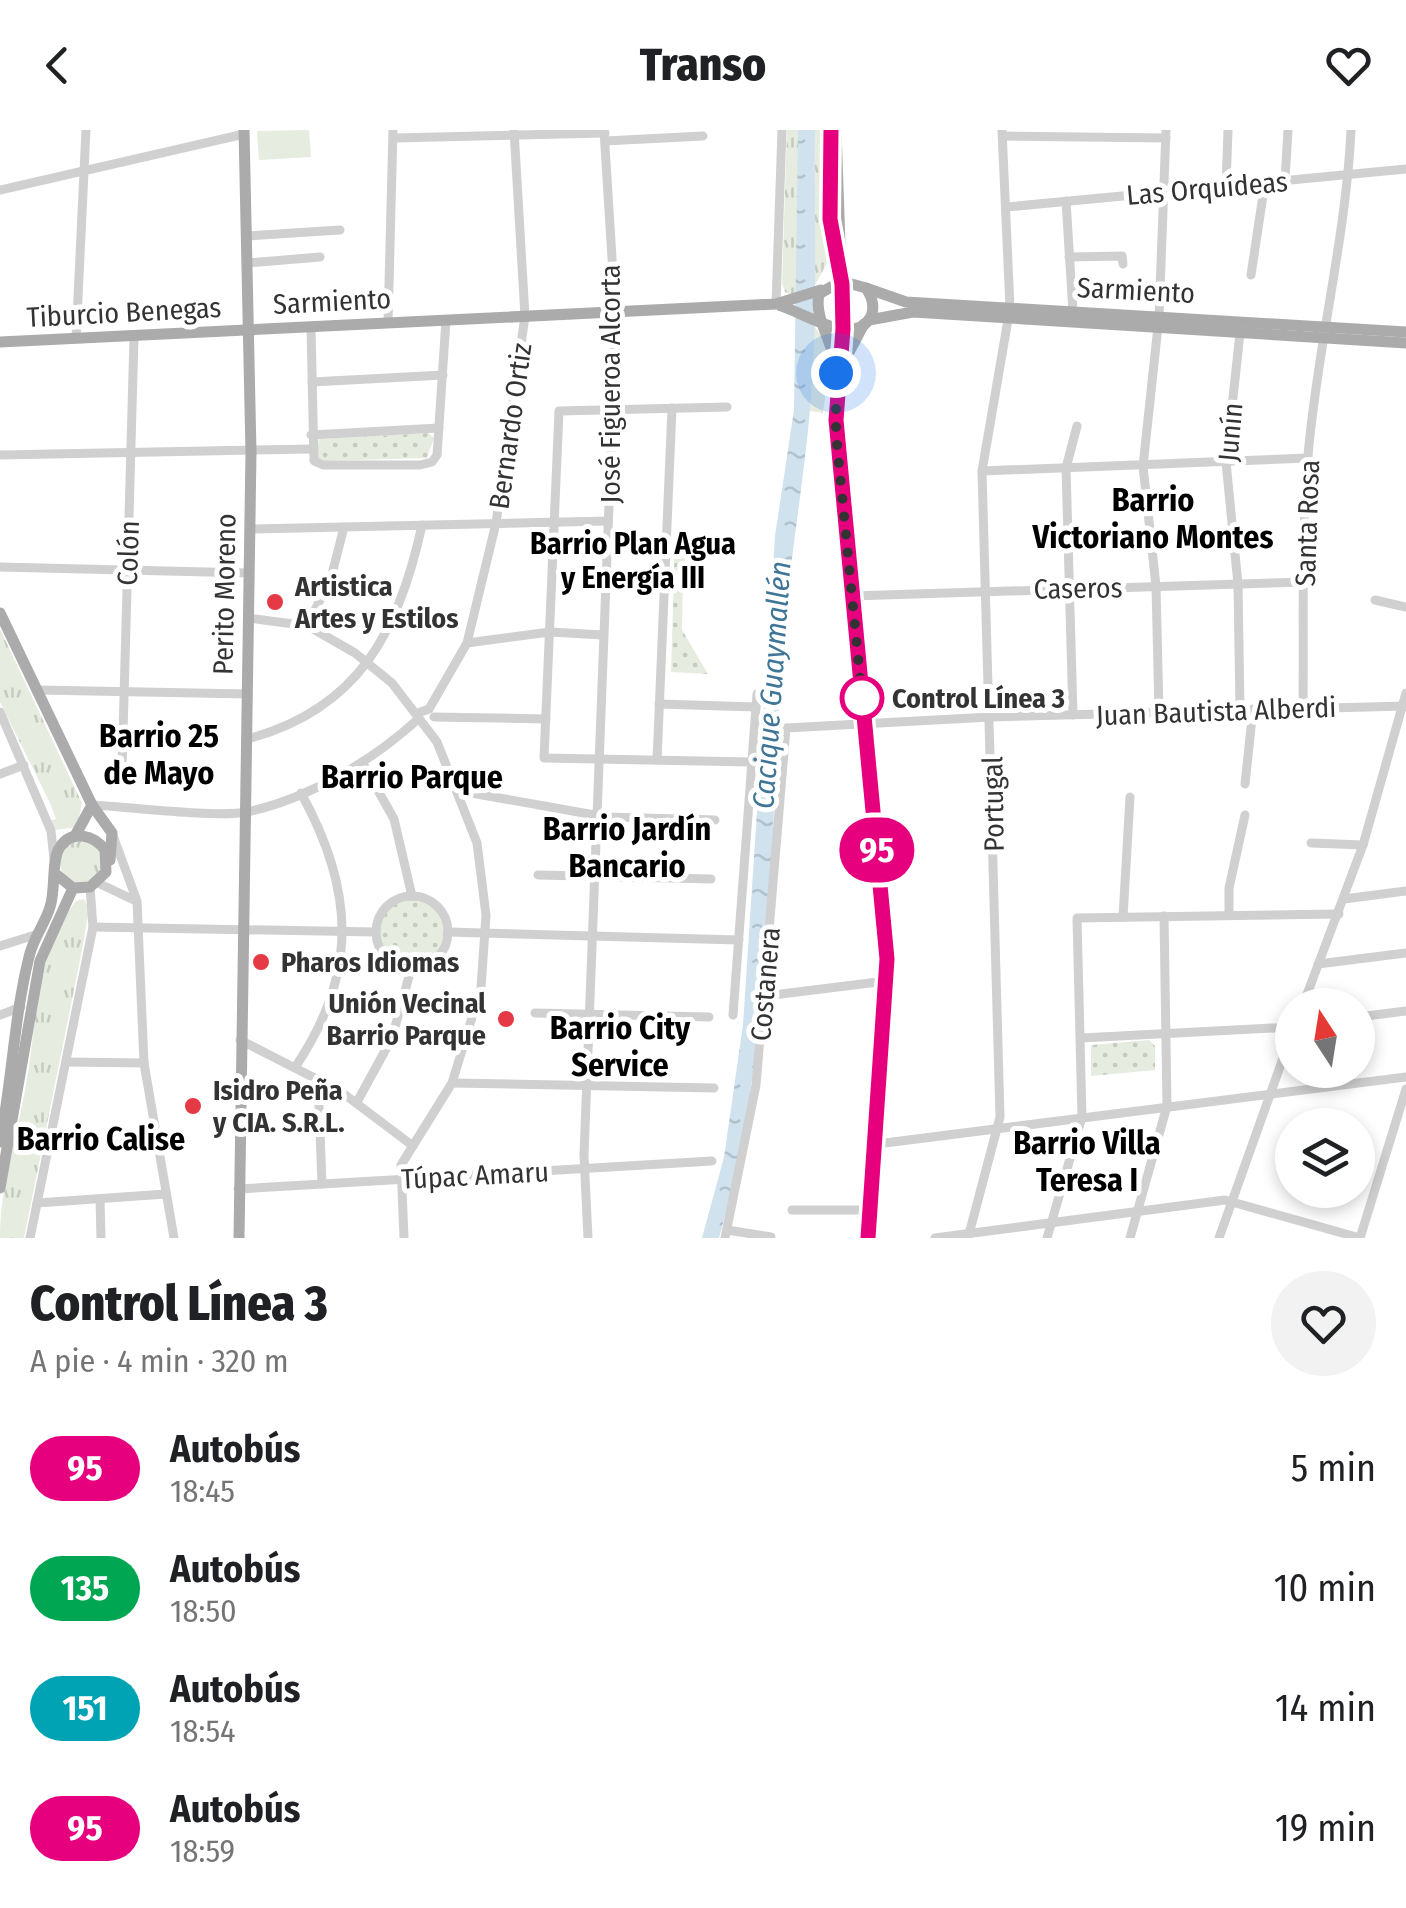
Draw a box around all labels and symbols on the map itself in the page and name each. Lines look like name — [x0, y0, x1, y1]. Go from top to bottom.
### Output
street label: Las Orquídeas — [1125, 165, 1289, 212]
street label: José Figueroa Alcorta — [594, 265, 627, 503]
street label: Sarmiento — [1076, 271, 1196, 310]
street label: Sarmiento — [272, 282, 392, 321]
street label: Tiburcio Benegas — [26, 291, 222, 334]
street label: Bernardo Ortiz — [483, 341, 538, 511]
your location — [811, 348, 861, 398]
street label: Junín — [1211, 401, 1250, 463]
street label: Santa Rosa — [1289, 459, 1326, 587]
district label: Barrio Victoriano Montes — [1031, 481, 1274, 556]
street label: Perito Moreno — [207, 513, 242, 675]
street label: Colón — [111, 520, 146, 586]
district label: Barrio Plan Agua y Energía III — [530, 526, 736, 596]
water label: Cacique Guaymallén — [745, 560, 799, 810]
place label: Artistica Artes y Estilos — [294, 570, 458, 635]
street label: Caseros — [1033, 571, 1123, 606]
marker: Artistica Artes y Estilos — [264, 591, 286, 613]
marker: Control Línea 3 — [841, 677, 883, 719]
place label: Control Línea 3 — [892, 682, 1065, 715]
street label: Juan Bautista Alberdi — [1095, 691, 1337, 732]
district label: Barrio 25 de Mayo — [99, 717, 219, 792]
street label: Portugal — [976, 756, 1011, 852]
district label: Barrio Parque — [321, 758, 503, 796]
district label: Barrio Jardín Bancario — [543, 810, 711, 885]
line badge: 95 — [832, 818, 922, 882]
street label: Costanera — [744, 926, 787, 1042]
place label: Pharos Idiomas — [281, 946, 459, 979]
marker: Pharos Idiomas — [250, 951, 272, 973]
place label: Unión Vecinal Barrio Parque — [327, 987, 486, 1052]
north arrow — [1275, 988, 1375, 1088]
marker: Unión Vecinal Barrio Parque — [495, 1008, 517, 1030]
district label: Barrio City Service — [550, 1009, 691, 1084]
place label: Isidro Peña y CIA. S.R.L. — [212, 1074, 345, 1139]
marker: Isidro Peña y CIA. S.R.L. — [182, 1095, 204, 1117]
district label: Barrio Calise — [17, 1120, 185, 1158]
district label: Barrio Villa Teresa I — [1013, 1124, 1161, 1199]
street label: Túpac Amaru — [400, 1155, 550, 1196]

